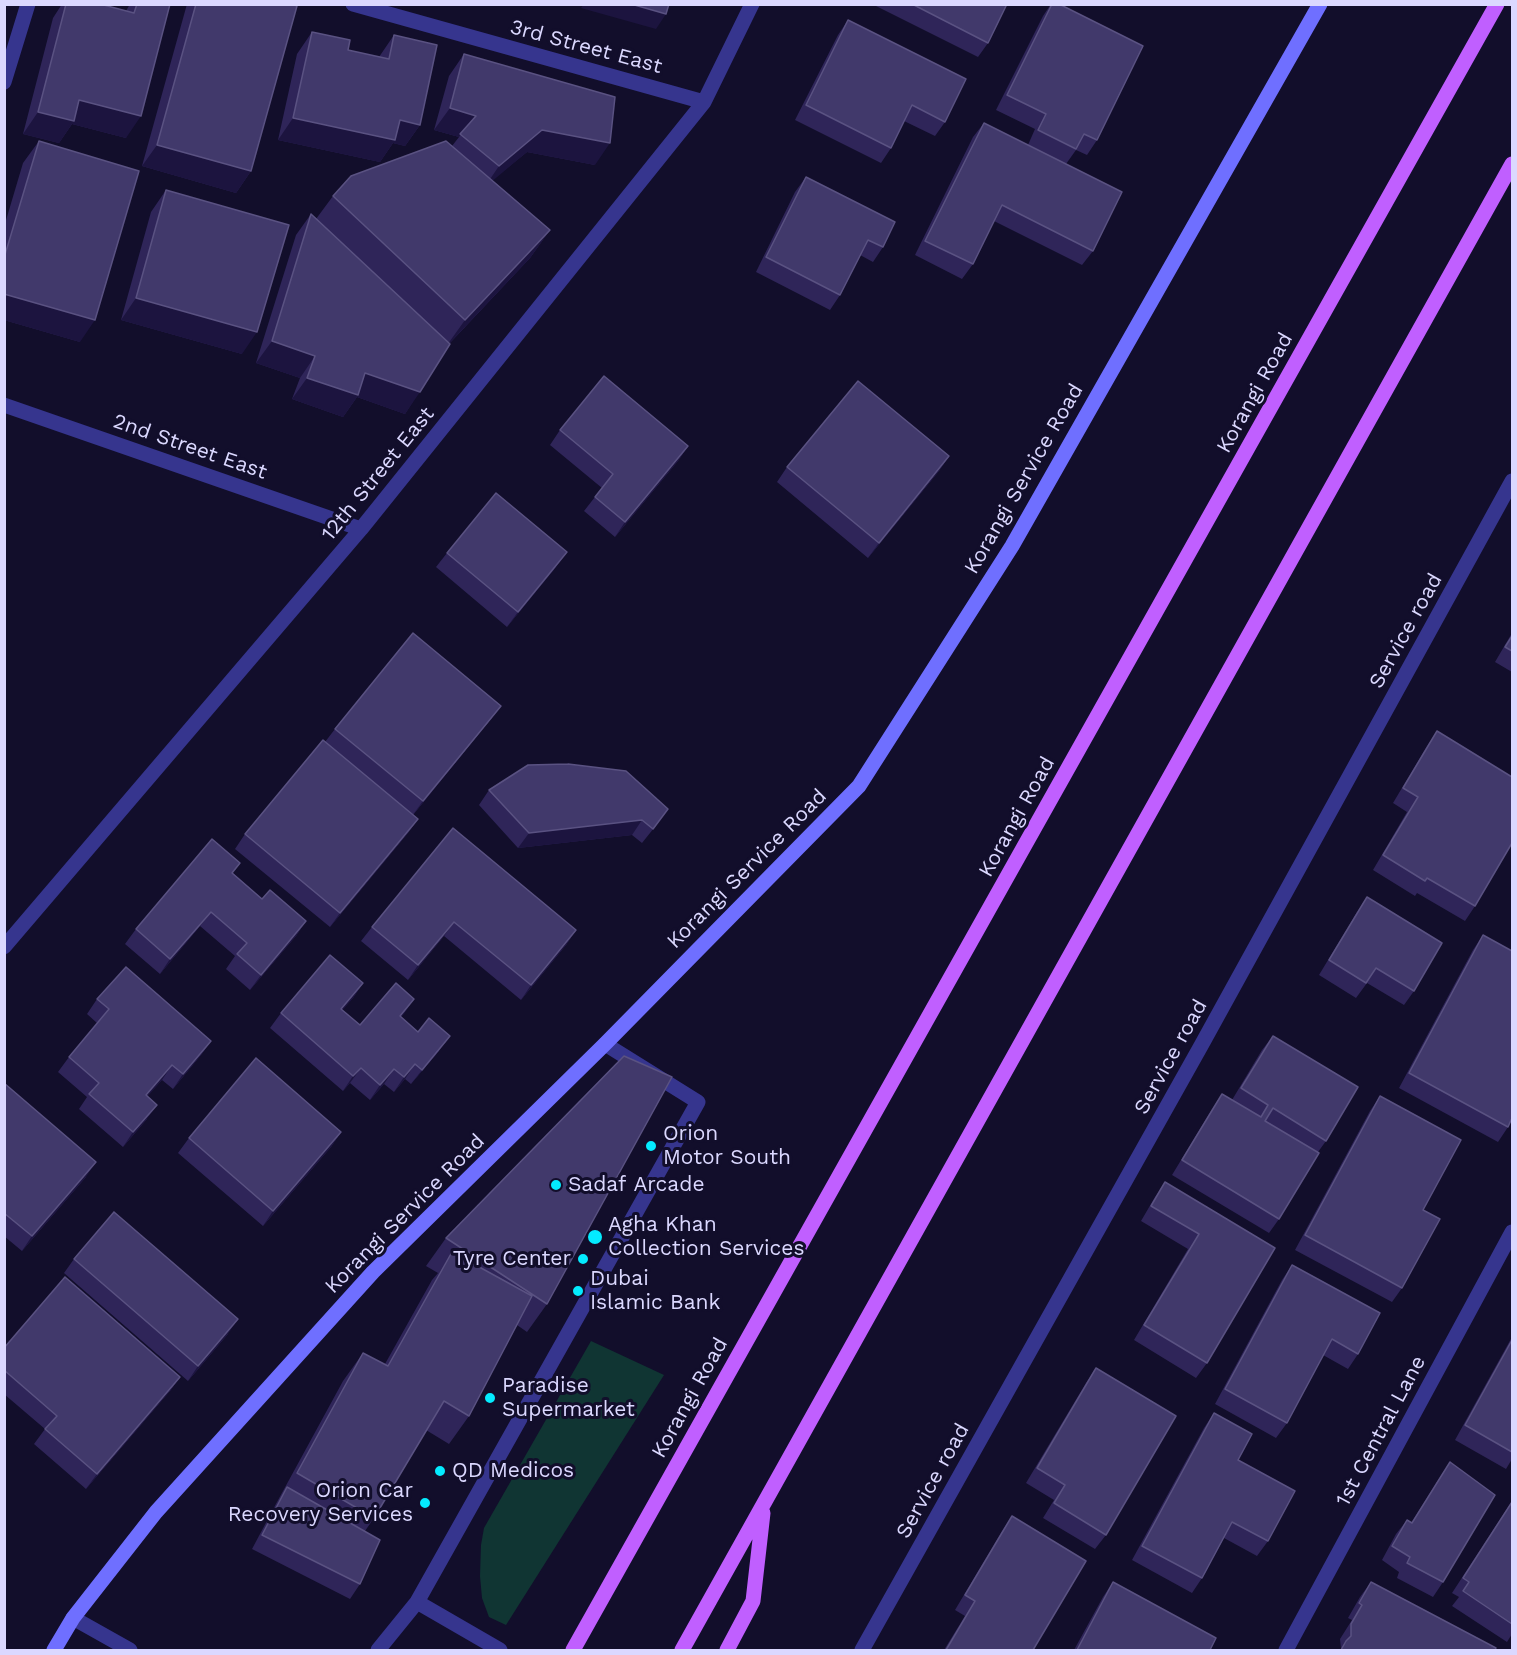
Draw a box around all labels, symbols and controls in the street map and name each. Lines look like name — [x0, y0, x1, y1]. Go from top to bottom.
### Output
street label: 3rd Street East — [507, 15, 665, 79]
street label: Korangi Road — [1212, 328, 1298, 458]
street label: Korangi Service Road — [959, 379, 1089, 579]
street label: 12th Street East — [316, 402, 440, 546]
street label: 2nd Street East — [110, 409, 270, 485]
street label: Service road — [1364, 569, 1448, 693]
street label: Korangi Road — [974, 752, 1060, 882]
street label: Korangi Service Road — [662, 784, 832, 954]
street label: Service road — [1129, 995, 1213, 1119]
place label: Orion Motor South — [663, 1121, 791, 1171]
street label: Korangi Service Road — [320, 1129, 490, 1299]
marker: Orion Motor South — [644, 1139, 658, 1153]
place label: Sadaf Arcade — [568, 1172, 705, 1198]
marker: Sadaf Arcade — [549, 1178, 563, 1192]
place label: Agha Khan Collection Services — [608, 1212, 804, 1262]
marker: Agha Khan Collection Services — [586, 1228, 604, 1246]
place label: Tyre Center — [453, 1246, 571, 1272]
marker: Tyre Center — [576, 1252, 590, 1266]
place label: Dubai Islamic Bank — [590, 1266, 720, 1316]
marker: Dubai Islamic Bank — [571, 1284, 585, 1298]
street label: Korangi Road — [647, 1333, 733, 1463]
street label: 1st Central Lane — [1331, 1351, 1431, 1511]
place label: Paradise Supermarket — [502, 1373, 635, 1423]
marker: Paradise Supermarket — [483, 1391, 497, 1405]
street label: Service road — [891, 1419, 975, 1543]
place label: QD Medicos — [452, 1458, 574, 1484]
marker: QD Medicos — [433, 1464, 447, 1478]
place label: Orion Car Recovery Services — [228, 1478, 413, 1528]
marker: Orion Car Recovery Services — [418, 1496, 432, 1510]

